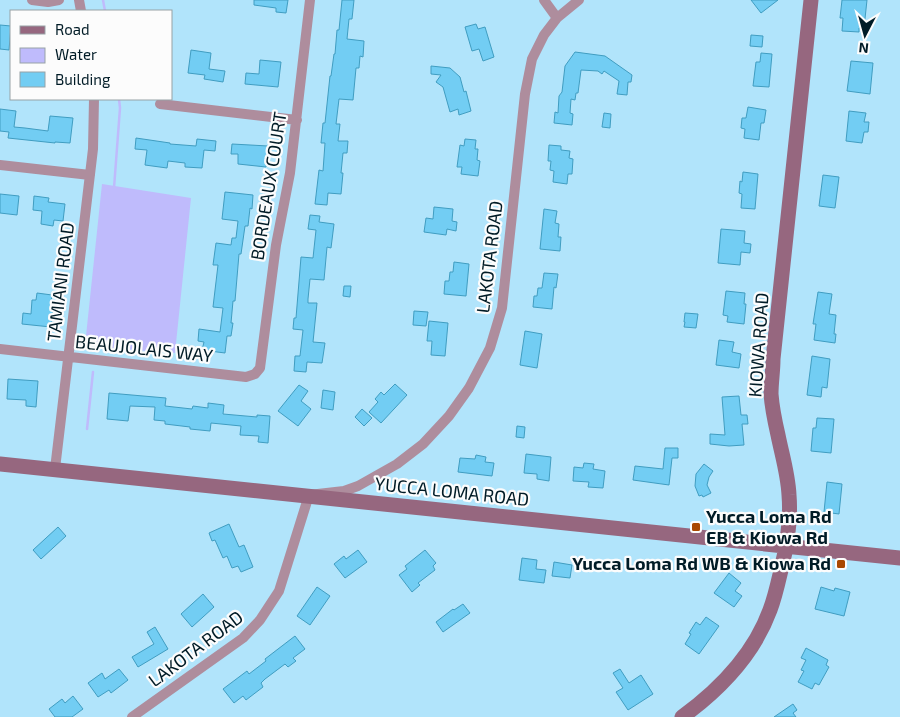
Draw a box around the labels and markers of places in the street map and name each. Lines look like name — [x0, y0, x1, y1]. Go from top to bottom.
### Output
place label: Yucca Loma Rd EB & Kiowa Rd — [706, 505, 832, 548]
marker: Yucca Loma Rd EB & Kiowa Rd — [690, 521, 702, 533]
place label: Yucca Loma Rd WB & Kiowa Rd — [572, 552, 831, 574]
marker: Yucca Loma Rd WB & Kiowa Rd — [835, 558, 847, 570]

